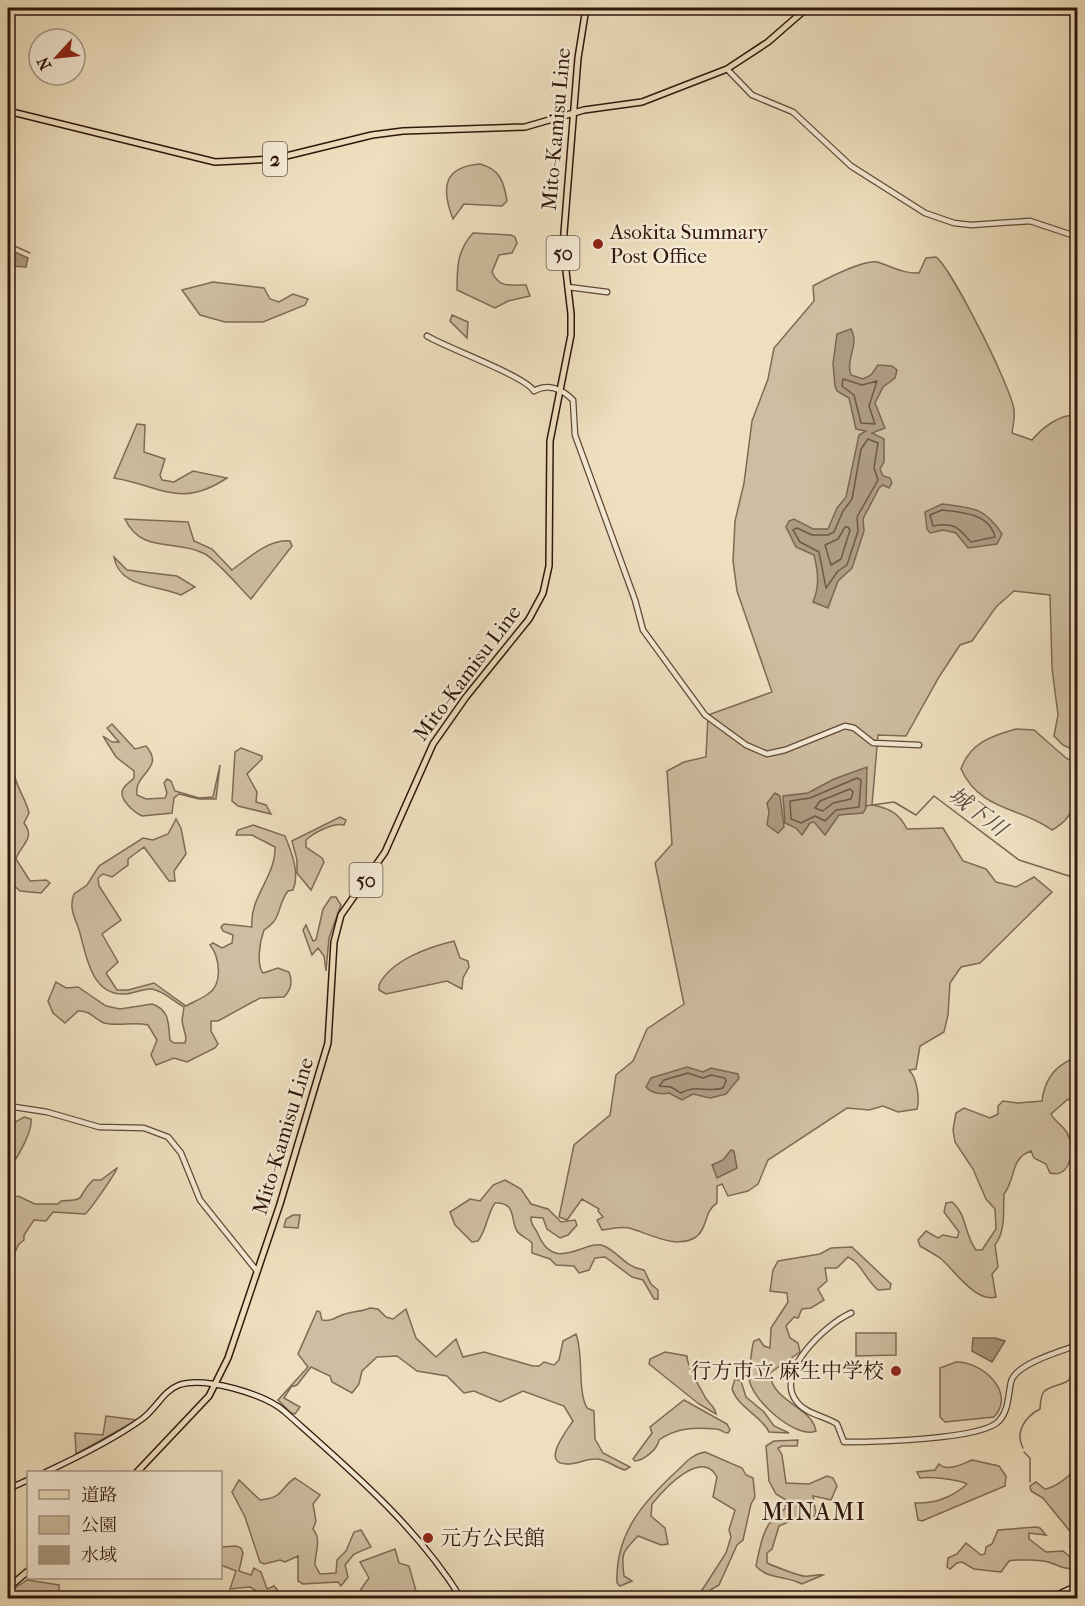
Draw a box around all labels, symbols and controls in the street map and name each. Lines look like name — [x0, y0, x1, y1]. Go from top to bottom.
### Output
north arrow — [27, 27, 87, 87]
street label: Mito-Kamisu Line — [537, 47, 575, 211]
text: N — [32, 53, 55, 73]
road number: 2 — [263, 142, 287, 176]
place label: Asokita Summary Post Office — [609, 220, 769, 268]
road number: 50 — [546, 236, 580, 270]
marker: Asokita Summary Post Office — [591, 237, 605, 251]
street label: Mito-Kamisu Line — [408, 601, 526, 745]
water label: 城下川 — [943, 782, 1013, 843]
road number: 50 — [350, 863, 382, 897]
street label: Mito-Kamisu Line — [248, 1054, 318, 1218]
place label: 行方市立 麻生中学校 — [690, 1359, 884, 1383]
marker: 行方市立 麻生中学校 — [889, 1364, 903, 1378]
legend — [27, 1471, 222, 1579]
text: 道路 — [81, 1485, 117, 1506]
district label: MINAMI — [762, 1498, 867, 1526]
text: 公園 — [81, 1515, 117, 1536]
place label: 元方公民館 — [440, 1526, 545, 1550]
marker: 元方公民館 — [421, 1531, 435, 1545]
text: 水域 — [81, 1545, 117, 1566]

